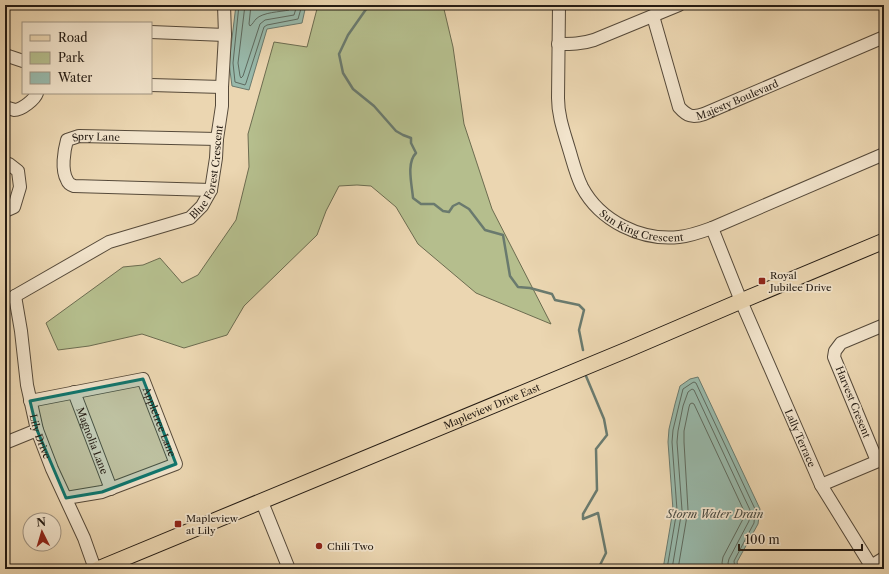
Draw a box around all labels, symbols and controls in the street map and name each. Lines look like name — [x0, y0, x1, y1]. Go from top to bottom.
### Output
legend — [22, 22, 152, 94]
text: Road — [58, 30, 88, 45]
text: Park — [58, 50, 85, 65]
text: Water — [57, 70, 92, 85]
street label: Majesty Boulevard — [695, 77, 780, 122]
street label: Blue Forest Crescent — [186, 124, 226, 222]
street label: Spry Lane — [70, 129, 121, 144]
street label: Sun King Crescent — [597, 206, 685, 244]
place label: Royal Jubilee Drive — [768, 269, 832, 294]
marker: Royal Jubilee Drive — [757, 276, 767, 286]
street label: Harvest Cresent — [833, 364, 873, 440]
street label: Mapleview Drive East — [441, 380, 542, 432]
street label: Appletree Lane — [140, 384, 179, 459]
street label: Magnolia Lane — [74, 405, 111, 476]
street label: Lally Terrace — [782, 407, 819, 469]
street label: Lily Drive — [27, 413, 54, 461]
water label: Storm Water Drain — [666, 507, 764, 521]
north arrow — [22, 512, 62, 552]
place label: Mapleview at Lily — [186, 512, 239, 537]
text: N — [36, 515, 47, 529]
marker: Mapleview at Lily — [173, 519, 183, 529]
scale bar — [739, 526, 862, 552]
text: 100 m — [745, 532, 780, 547]
place label: Chili Two — [327, 540, 374, 553]
marker: Chili Two — [314, 541, 324, 551]

